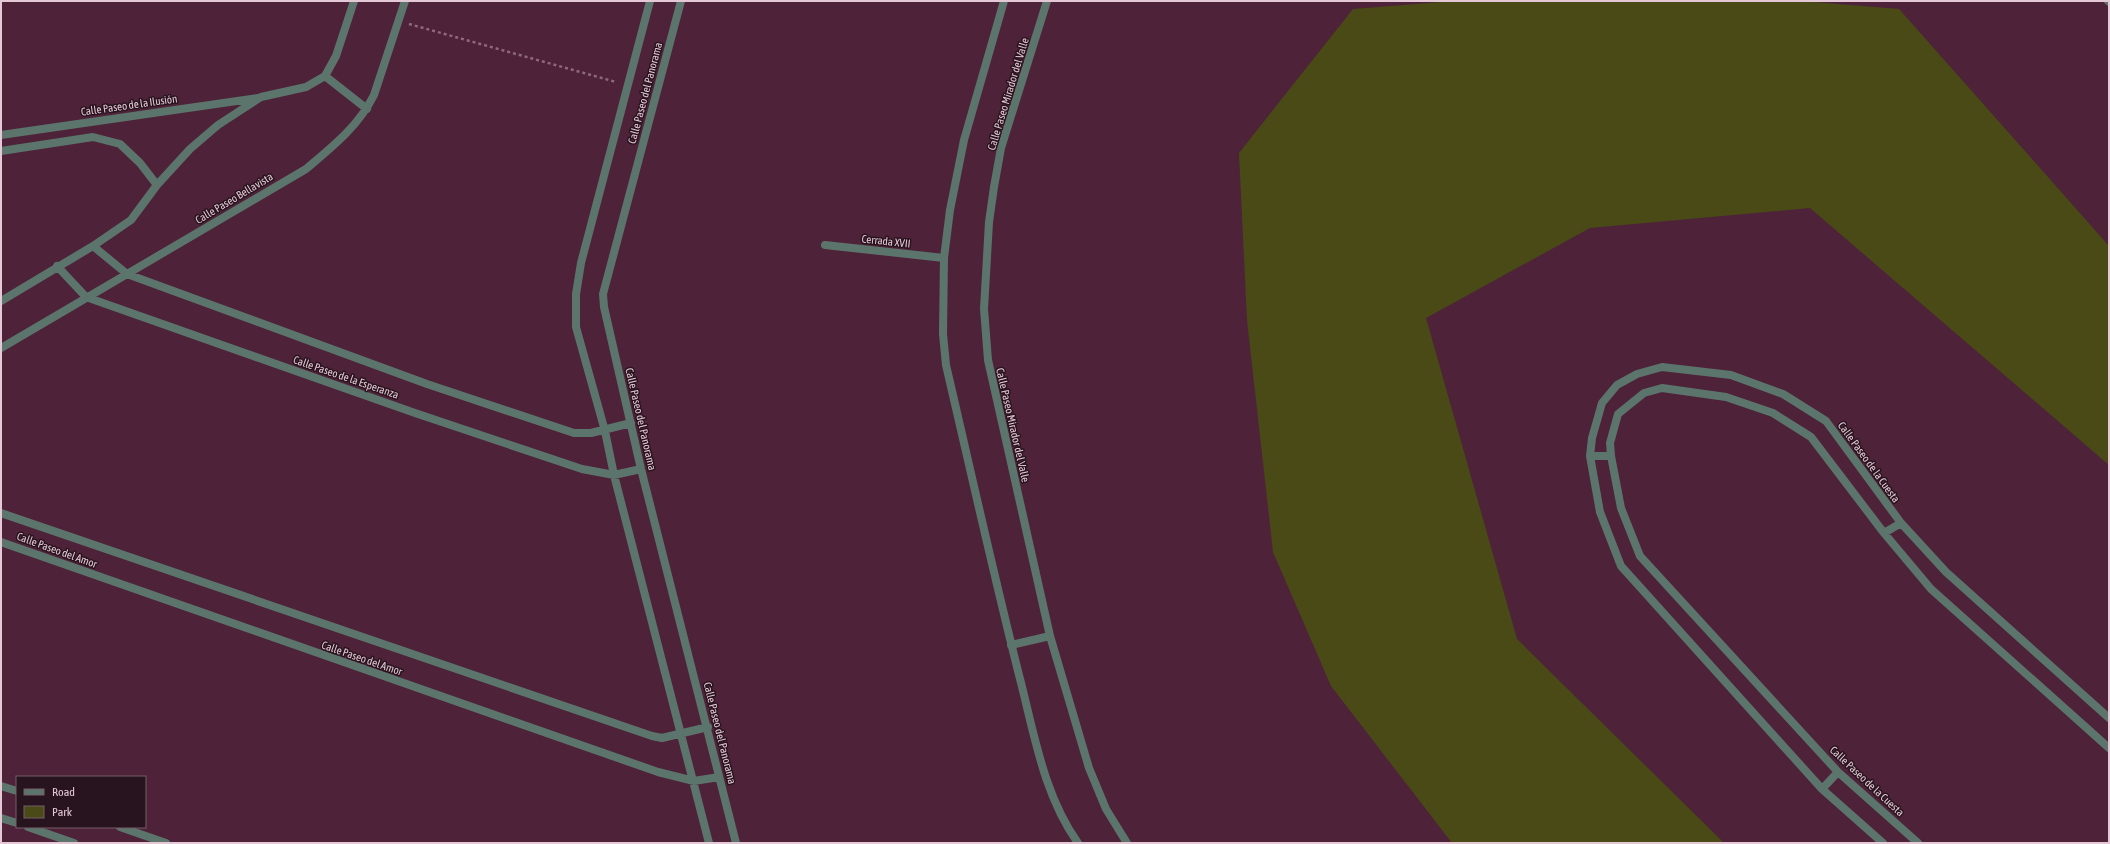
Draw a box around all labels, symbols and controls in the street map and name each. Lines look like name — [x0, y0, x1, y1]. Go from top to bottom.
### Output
street label: Calle Paseo Mirador del Valle — [985, 36, 1031, 152]
street label: Calle Paseo del Panorama — [626, 41, 664, 145]
street label: Calle Paseo de la Ilusión — [80, 92, 178, 118]
street label: Calle Paseo Bellavista — [193, 170, 275, 226]
street label: Cerrada XVII — [861, 232, 911, 250]
street label: Calle Paseo de la Esperanza — [292, 353, 400, 401]
street label: Calle Paseo del Panorama — [623, 367, 659, 471]
street label: Calle Paseo Mirador del Valle — [994, 367, 1032, 483]
street label: Calle Paseo de la Cuesta — [1836, 419, 1902, 505]
street label: Calle Paseo del Amor — [15, 530, 99, 570]
street label: Calle Paseo del Amor — [320, 639, 405, 678]
street label: Calle Paseo del Panorama — [702, 681, 738, 785]
street label: Calle Paseo de la Cuesta — [1828, 744, 1906, 818]
legend — [16, 776, 146, 828]
text: Road — [52, 785, 75, 799]
text: Park — [52, 805, 73, 819]

